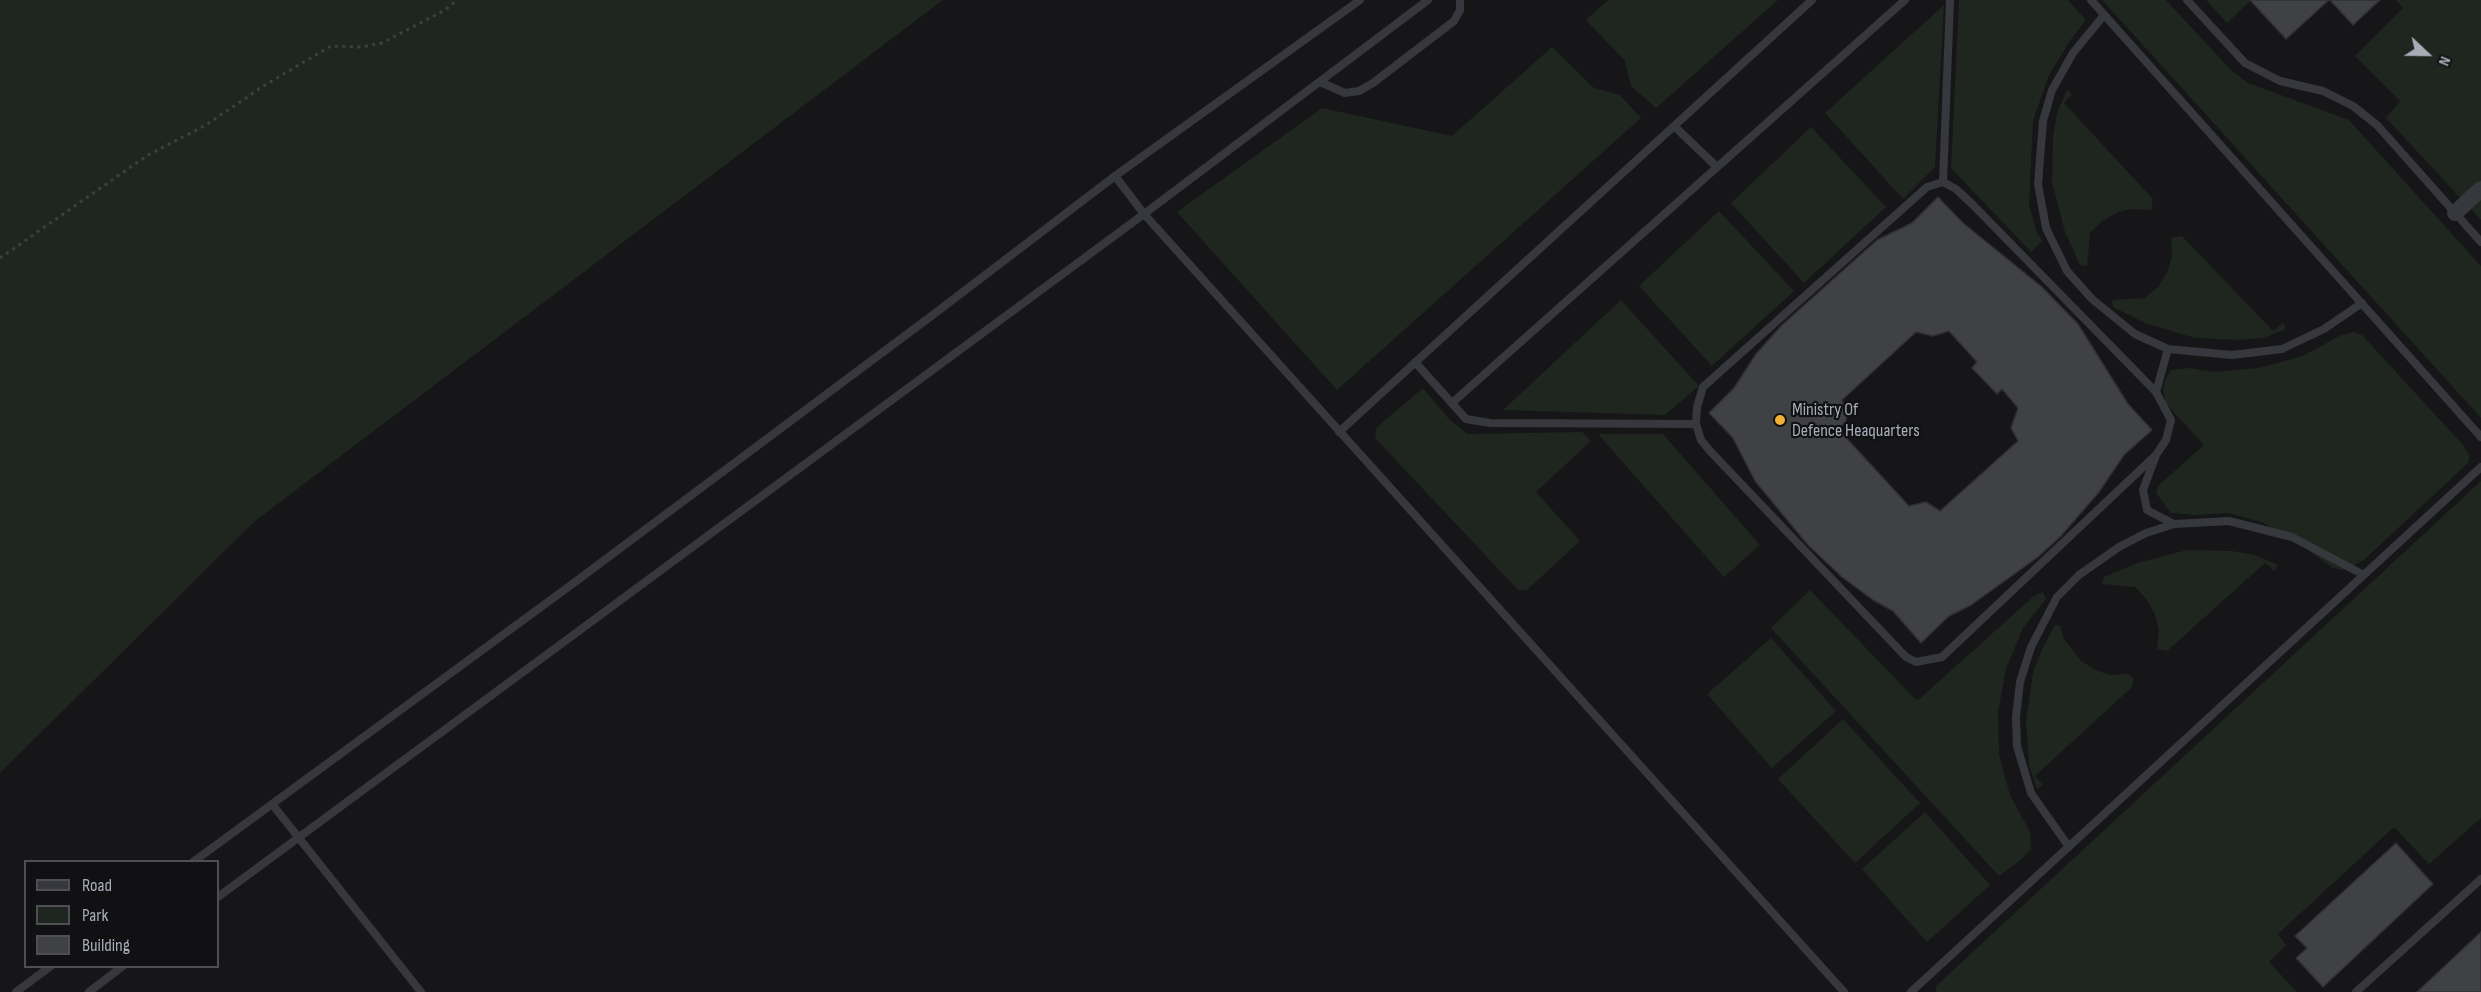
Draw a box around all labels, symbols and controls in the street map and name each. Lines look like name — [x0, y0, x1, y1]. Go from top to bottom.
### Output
north arrow — [2397, 24, 2457, 84]
text: N — [2434, 53, 2455, 68]
place label: Ministry Of Defence Heaquarters — [1792, 399, 1920, 442]
marker: Ministry Of Defence Heaquarters — [1773, 413, 1787, 427]
legend — [24, 860, 219, 968]
text: Road — [82, 875, 112, 896]
text: Park — [82, 905, 108, 926]
text: Building — [82, 935, 130, 956]

